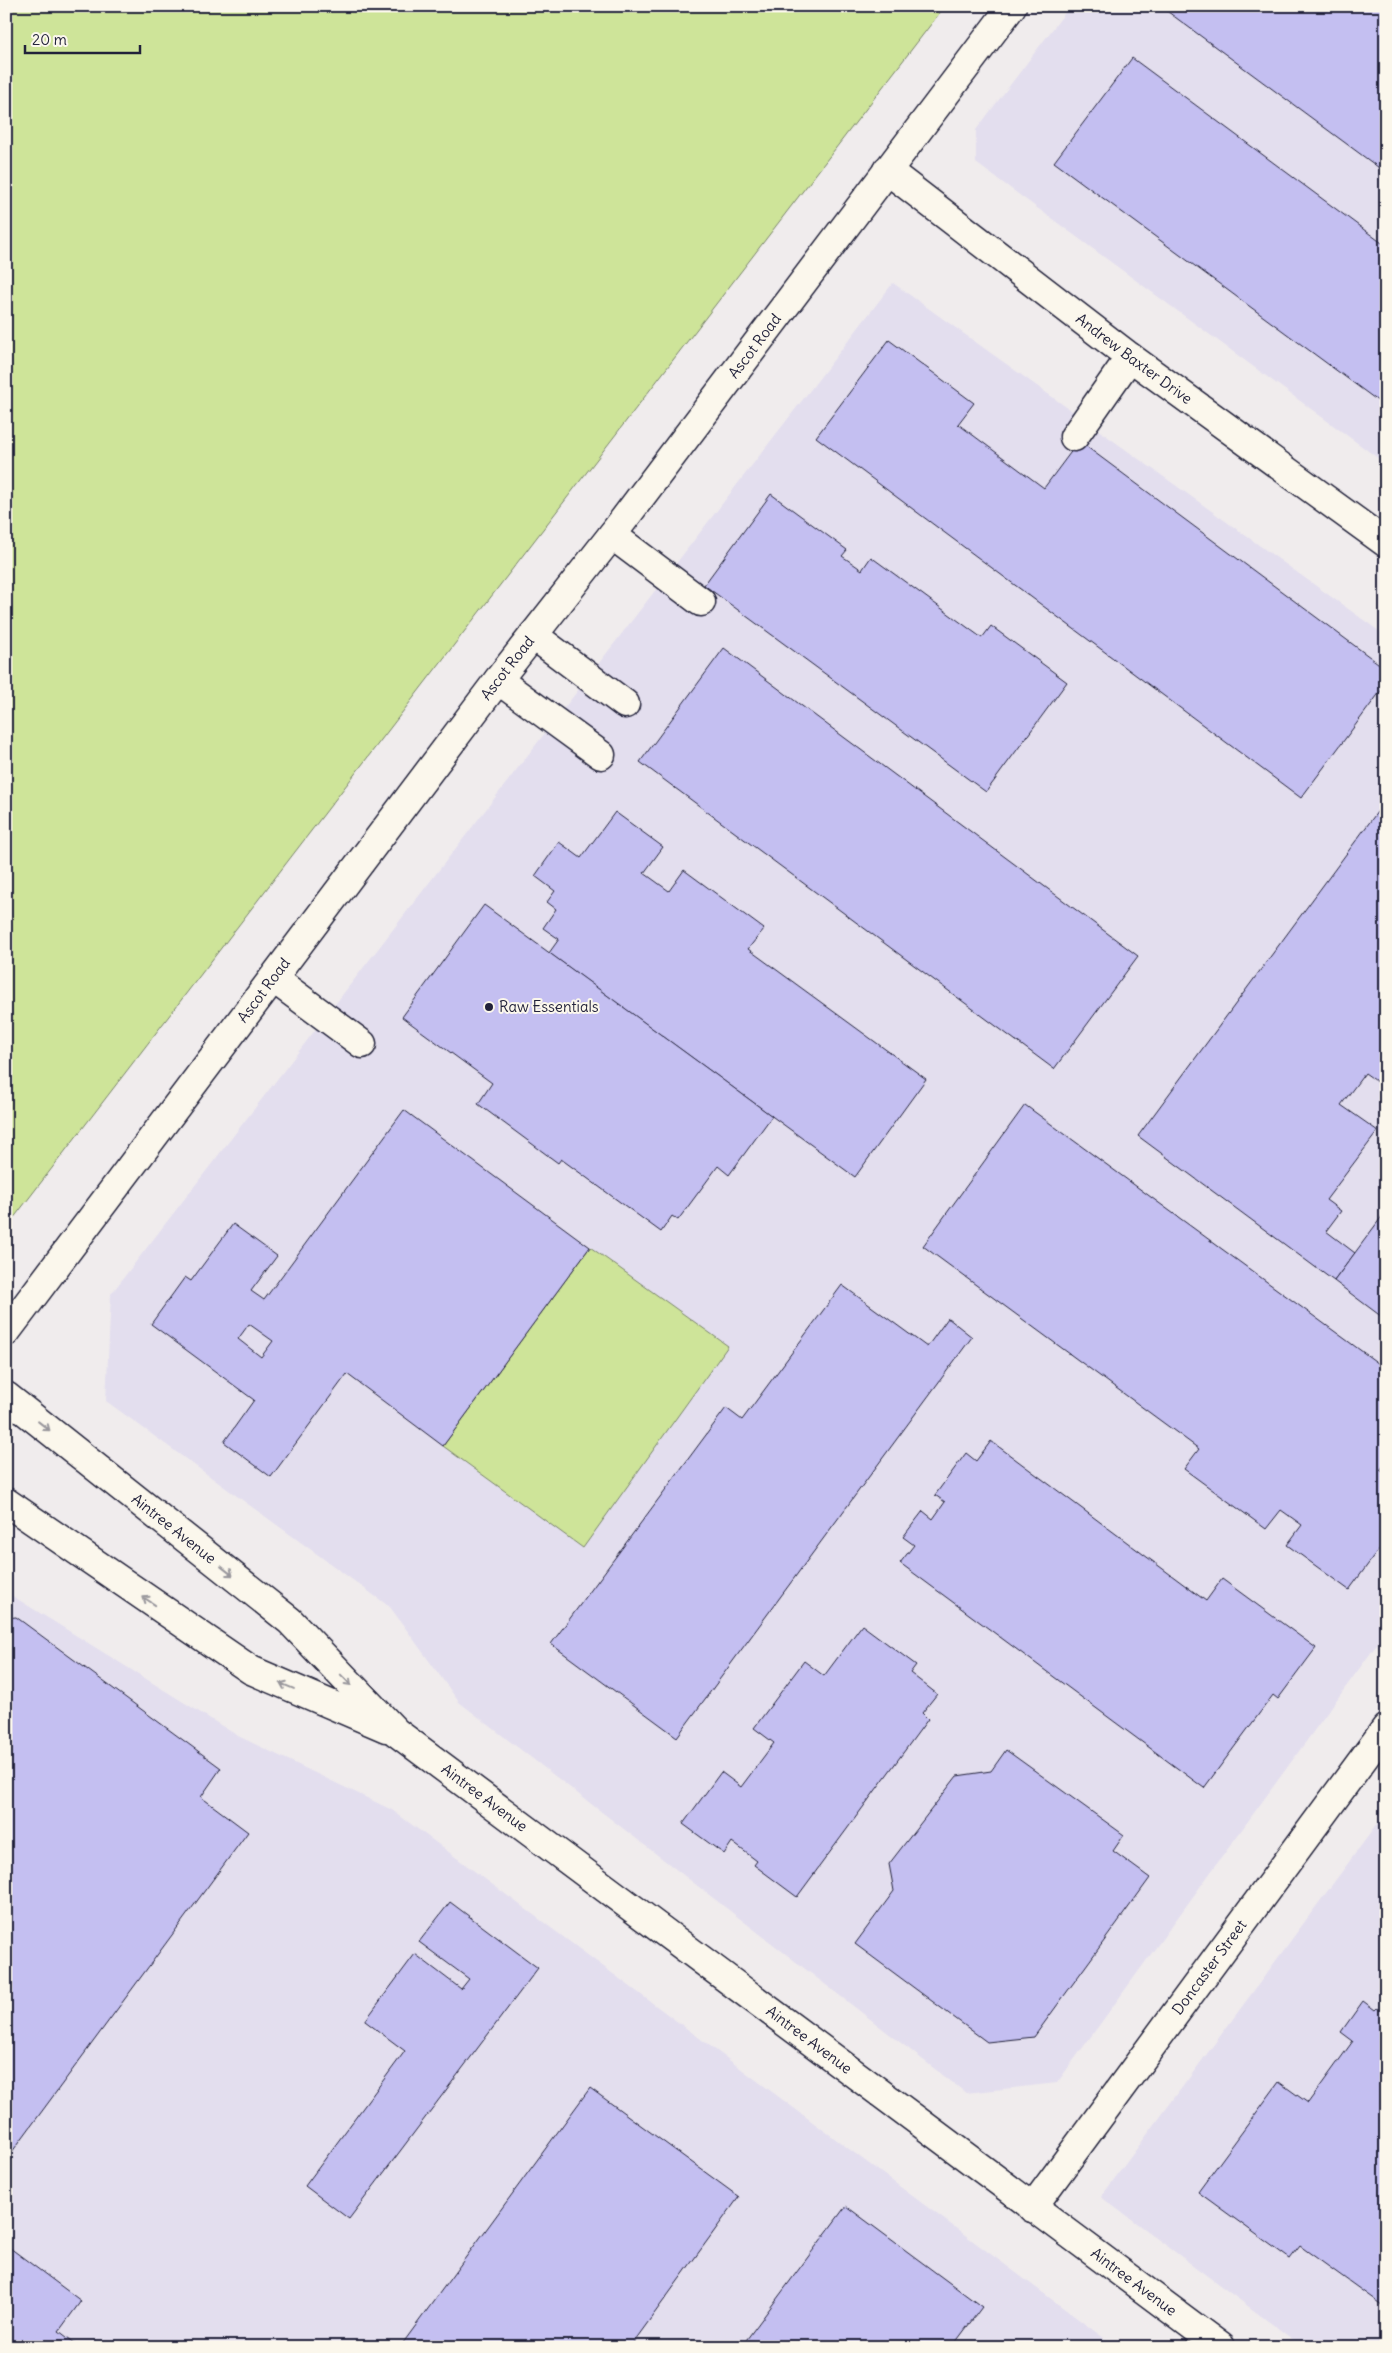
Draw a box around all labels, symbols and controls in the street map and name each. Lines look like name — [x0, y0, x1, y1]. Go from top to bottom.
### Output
scale bar — [25, 22, 140, 54]
text: 20 m — [32, 30, 67, 49]
street label: Andrew Baxter Drive — [1072, 309, 1196, 408]
street label: Ascot Road — [724, 310, 785, 382]
street label: Ascot Road — [476, 632, 538, 704]
street label: Ascot Road — [233, 954, 294, 1026]
place label: Raw Essentials — [499, 997, 599, 1016]
marker: Raw Essentials — [483, 1001, 495, 1013]
one-way arrow — [38, 1421, 51, 1432]
street label: Aintree Avenue — [128, 1489, 220, 1568]
one-way arrow — [220, 1565, 233, 1576]
one-way arrow — [143, 1595, 157, 1605]
one-way arrow — [340, 1674, 353, 1686]
one-way arrow — [280, 1680, 295, 1690]
street label: Aintree Avenue — [438, 1759, 531, 1836]
street label: Doncaster Street — [1168, 1916, 1250, 2018]
street label: Aintree Avenue — [763, 2001, 856, 2078]
street label: Aintree Avenue — [1087, 2243, 1181, 2320]

